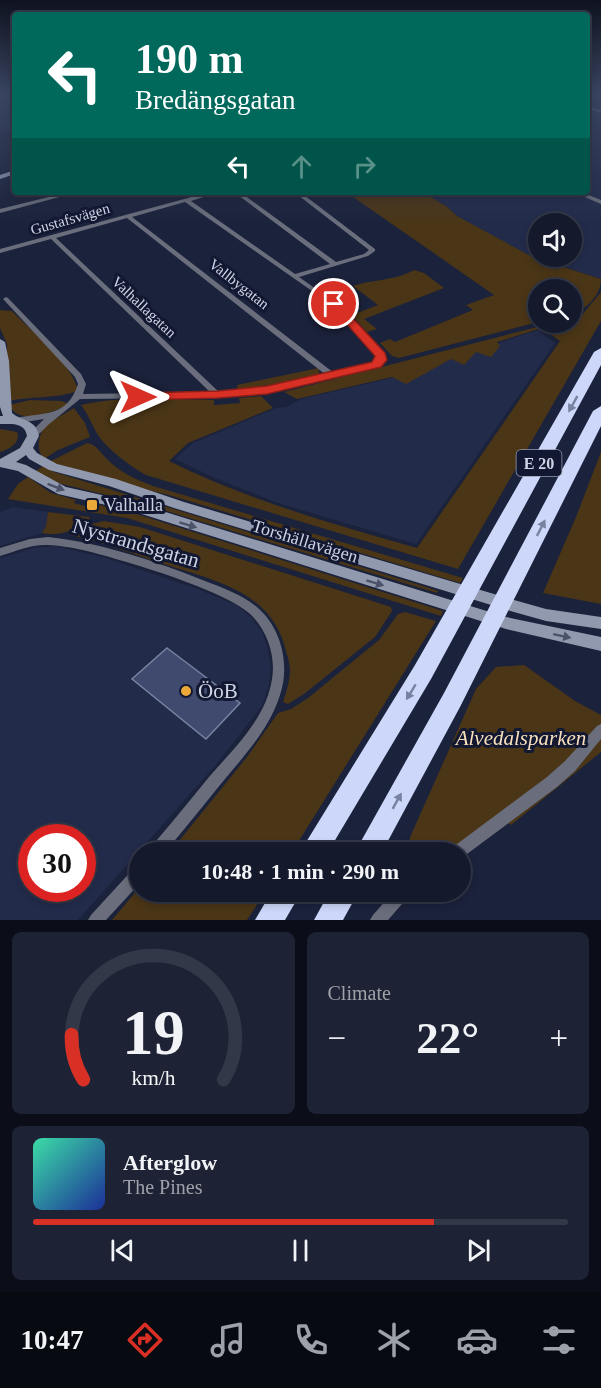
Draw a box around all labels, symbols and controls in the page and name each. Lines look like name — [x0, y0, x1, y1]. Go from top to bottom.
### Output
icon: left — [36, 36, 114, 114]
text: 190 m — [135, 36, 244, 82]
text: Bredängsgatan — [135, 85, 295, 115]
icon: left — [222, 150, 255, 183]
icon: ahead — [285, 150, 318, 183]
icon: right — [348, 150, 381, 183]
street label: Gustafsvägen — [29, 200, 112, 238]
map controls — [528, 213, 582, 333]
button: sound — [528, 213, 582, 267]
street label: Vallbygatan — [206, 256, 273, 313]
street label: Valhallagatan — [109, 273, 180, 341]
pin — [308, 278, 359, 329]
button: search — [528, 279, 582, 333]
icon: arrive — [317, 287, 350, 320]
position arrow — [106, 365, 170, 429]
one-way arrow — [568, 395, 578, 412]
road number: E 20 — [516, 450, 562, 476]
one-way arrow — [47, 483, 65, 493]
place label: Valhalla — [104, 495, 163, 515]
marker: Valhalla — [85, 498, 99, 512]
street label: Nystrandsgatan — [70, 513, 203, 573]
street label: Torshällavägen — [250, 515, 360, 567]
one-way arrow — [536, 519, 546, 536]
one-way arrow — [179, 521, 197, 530]
one-way arrow — [366, 579, 384, 588]
one-way arrow — [553, 631, 572, 641]
place label: ÖoB — [198, 679, 238, 703]
one-way arrow — [405, 683, 416, 700]
marker: ÖoB — [179, 684, 193, 698]
park label: Alvedalsparken — [454, 726, 586, 750]
one-way arrow — [392, 792, 402, 809]
speed limit sign: 30 — [18, 824, 96, 902]
text: 10:48 · 1 min · 290 m — [201, 859, 399, 884]
text: Climate — [328, 982, 391, 1004]
text: 19 — [122, 998, 184, 1067]
text: 22° — [416, 1013, 479, 1063]
text: − — [328, 1020, 346, 1056]
text: + — [549, 1020, 568, 1056]
text: km/h — [131, 1066, 176, 1090]
text: Afterglow — [123, 1150, 217, 1175]
text: The Pines — [123, 1176, 202, 1198]
icon: previous — [106, 1234, 139, 1267]
icon: pause — [284, 1234, 317, 1267]
icon: next — [462, 1234, 495, 1267]
icon: directions — [124, 1319, 166, 1361]
icon: music — [207, 1319, 249, 1361]
icon: phone — [290, 1319, 332, 1361]
icon: climate — [373, 1319, 415, 1361]
icon: car — [456, 1319, 498, 1361]
icon: filters — [538, 1319, 580, 1361]
text: 10:47 — [20, 1325, 83, 1355]

